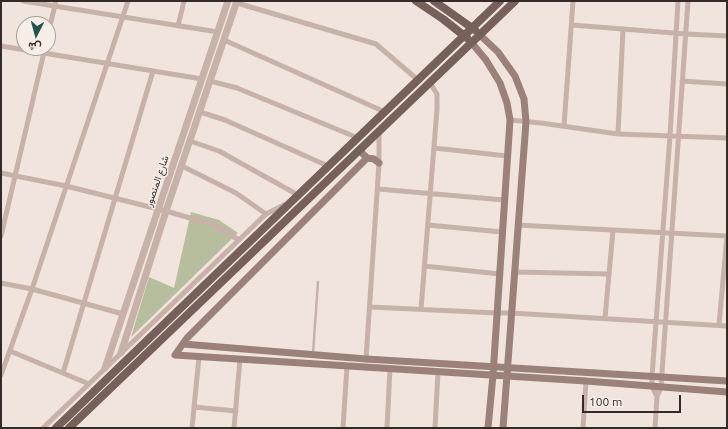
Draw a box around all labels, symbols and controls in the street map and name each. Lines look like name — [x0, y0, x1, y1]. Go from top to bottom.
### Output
north arrow — [16, 16, 56, 56]
text: ش — [28, 40, 42, 54]
street label: شارع المنصور — [143, 154, 171, 208]
scale bar — [584, 387, 683, 413]
text: 100 m — [589, 395, 622, 408]

